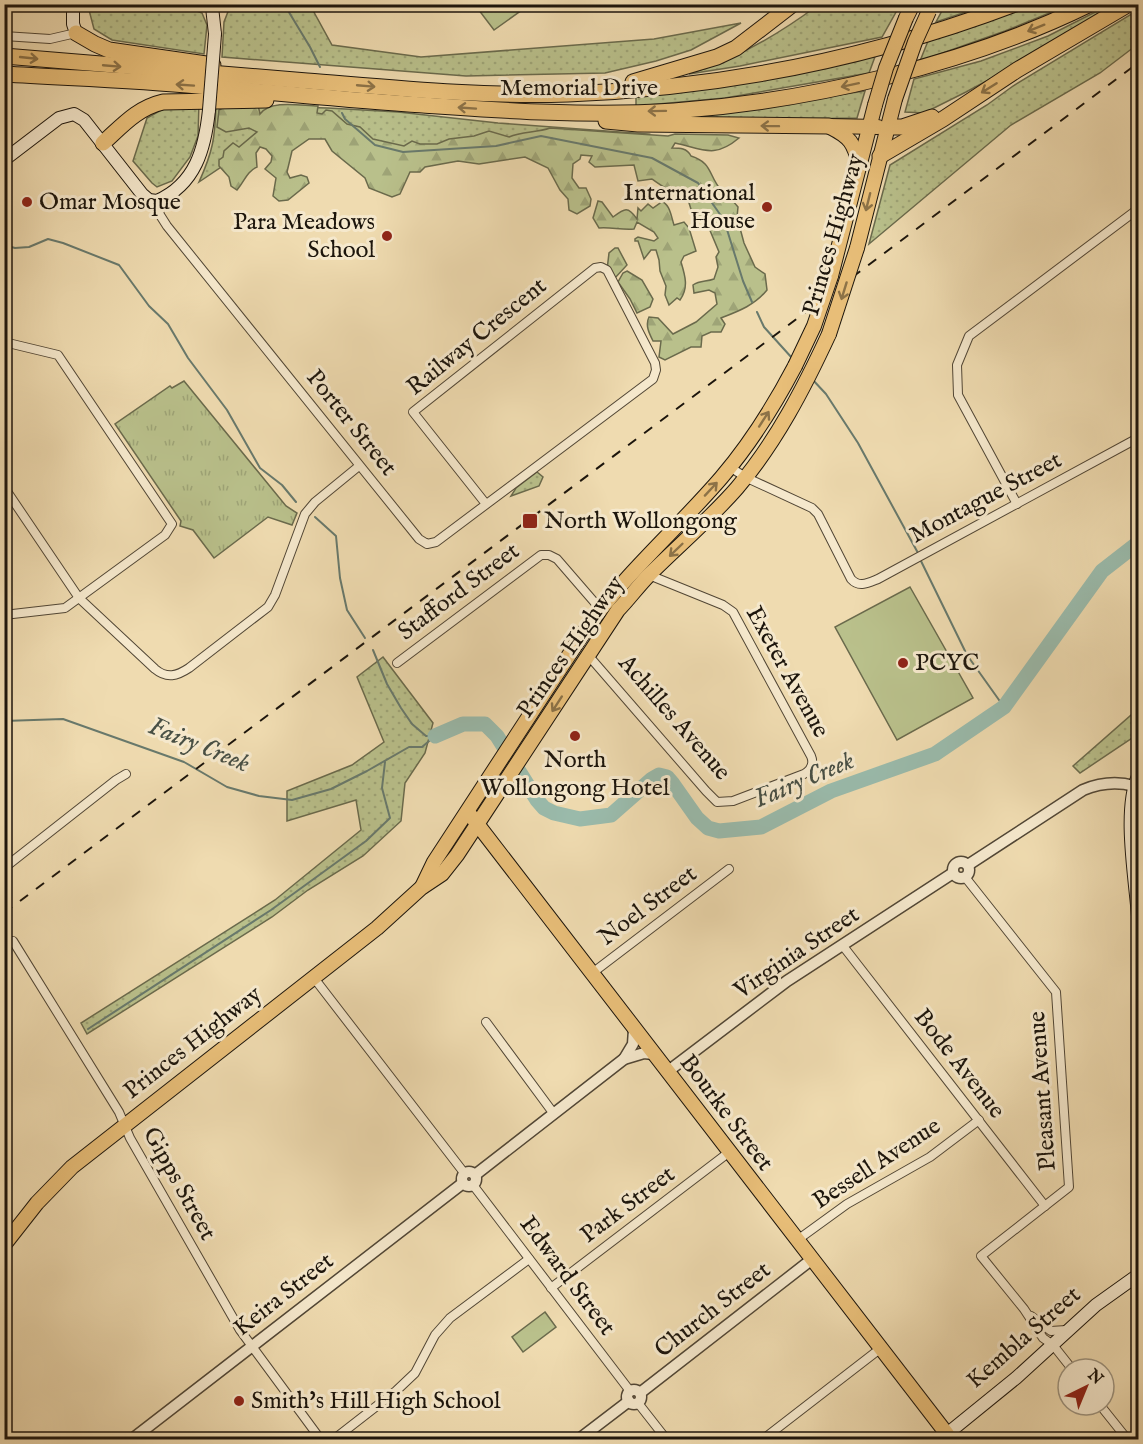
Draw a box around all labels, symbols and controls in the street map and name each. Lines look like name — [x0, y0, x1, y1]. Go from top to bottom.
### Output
one-way arrow — [1028, 23, 1046, 34]
one-way arrow — [18, 53, 38, 64]
one-way arrow — [101, 60, 121, 71]
street label: Memorial Drive — [500, 73, 658, 104]
one-way arrow — [176, 79, 196, 90]
one-way arrow — [841, 80, 861, 91]
one-way arrow — [356, 81, 376, 92]
one-way arrow — [980, 81, 997, 94]
one-way arrow — [457, 103, 477, 114]
one-way arrow — [648, 106, 668, 117]
one-way arrow — [761, 120, 781, 132]
street label: Princes Highway — [796, 150, 872, 320]
place label: International House — [624, 178, 755, 237]
place label: Omar Mosque — [39, 187, 181, 218]
one-way arrow — [862, 192, 874, 211]
marker: Omar Mosque — [20, 195, 34, 209]
marker: International House — [760, 200, 774, 214]
place label: Para Meadows School — [233, 207, 375, 266]
marker: Para Meadows School — [380, 229, 394, 243]
street label: Railway Crescent — [401, 271, 553, 403]
one-way arrow — [838, 281, 849, 300]
street label: Porter Street — [299, 364, 403, 482]
one-way arrow — [759, 411, 771, 428]
street label: Montague Street — [905, 445, 1067, 551]
one-way arrow — [704, 482, 718, 497]
place label: North Wollongong — [544, 506, 738, 537]
marker: North Wollongong — [521, 512, 539, 530]
street label: Stafford Street — [392, 536, 526, 648]
one-way arrow — [669, 543, 684, 558]
street label: Princes Highway — [510, 570, 632, 724]
street label: Exeter Avenue — [738, 601, 836, 743]
street label: Achilles Avenue — [610, 648, 737, 787]
place label: PCYC — [915, 648, 980, 679]
marker: PCYC — [896, 656, 910, 670]
one-way arrow — [550, 695, 563, 712]
water label: Fairy Creek — [144, 710, 255, 780]
marker: North Wollongong Hotel — [568, 729, 582, 743]
water label: Fairy Creek — [749, 744, 860, 816]
place label: North Wollongong Hotel — [481, 745, 670, 804]
street label: Noel Street — [593, 859, 703, 953]
street label: Virginia Street — [727, 900, 866, 1007]
street label: Princes Highway — [118, 979, 269, 1107]
street label: Bode Avenue — [906, 1003, 1012, 1125]
street label: Pleasant Avenue — [1022, 1010, 1064, 1172]
street label: Bourke Street — [672, 1048, 780, 1178]
street label: Bessell Avenue — [807, 1111, 947, 1217]
street label: Gipps Street — [135, 1122, 223, 1246]
street label: Park Street — [575, 1159, 681, 1251]
street label: Edward Street — [512, 1210, 622, 1342]
street label: Keira Street — [228, 1246, 340, 1344]
street label: Church Street — [649, 1255, 777, 1365]
street label: Kembla Street — [960, 1280, 1088, 1396]
north arrow — [1056, 1357, 1116, 1417]
text: N — [1082, 1365, 1107, 1390]
place label: Smith's Hill High School — [251, 1386, 501, 1417]
marker: Smith's Hill High School — [232, 1394, 246, 1408]

